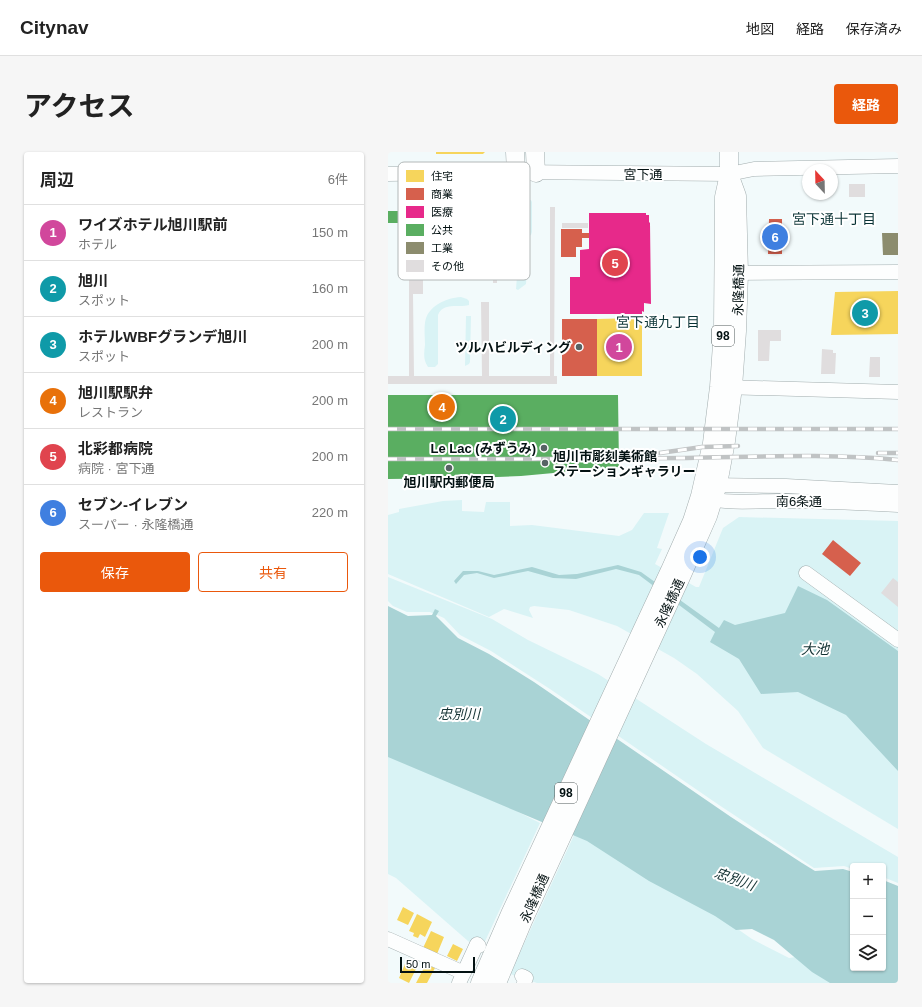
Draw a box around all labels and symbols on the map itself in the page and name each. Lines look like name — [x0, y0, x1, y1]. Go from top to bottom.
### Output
legend — [398, 162, 530, 280]
north arrow — [802, 164, 838, 200]
street label: 宮下通 — [623, 167, 663, 182]
text: 住宅 — [431, 170, 453, 182]
text: 商業 — [431, 188, 453, 200]
text: 医療 — [431, 206, 453, 218]
district label: 宮下通十丁目 — [792, 211, 876, 227]
pin: 6 — [762, 222, 788, 252]
text: 公共 — [431, 224, 453, 236]
text: 工業 — [431, 242, 453, 254]
pin: 5 — [602, 248, 628, 278]
text: その他 — [431, 260, 464, 272]
street label: 永隆橋通 — [731, 264, 746, 316]
pin: 3 — [852, 298, 878, 328]
district label: 宮下通九丁目 — [616, 314, 700, 330]
road number: 98 — [712, 326, 734, 346]
pin: 1 — [606, 332, 632, 362]
place label: ツルハビルディング — [455, 340, 571, 355]
marker: ツルハビルディング — [574, 342, 584, 352]
pin: 4 — [429, 392, 455, 422]
pin: 2 — [490, 404, 516, 434]
place label: Le Lac (みずうみ) — [431, 441, 536, 456]
marker: Le Lac (みずうみ) — [539, 443, 549, 453]
place label: 旭川市彫刻美術館 ステーションギャラリー — [553, 449, 696, 479]
marker: 旭川市彫刻美術館 ステーションギャラリー — [540, 458, 550, 468]
marker: 旭川駅内郵便局 — [444, 463, 454, 473]
place label: 旭川駅内郵便局 — [403, 475, 495, 490]
street label: 南6条通 — [776, 494, 822, 509]
your location — [690, 547, 710, 567]
street label: 永隆橋通 — [652, 576, 687, 630]
water label: 大池 — [801, 641, 831, 657]
water label: 忠別川 — [438, 706, 482, 722]
road number: 98 — [555, 783, 577, 803]
water label: 忠別川 — [713, 864, 759, 894]
street label: 永隆橋通 — [517, 871, 552, 925]
scale bar — [400, 955, 475, 974]

